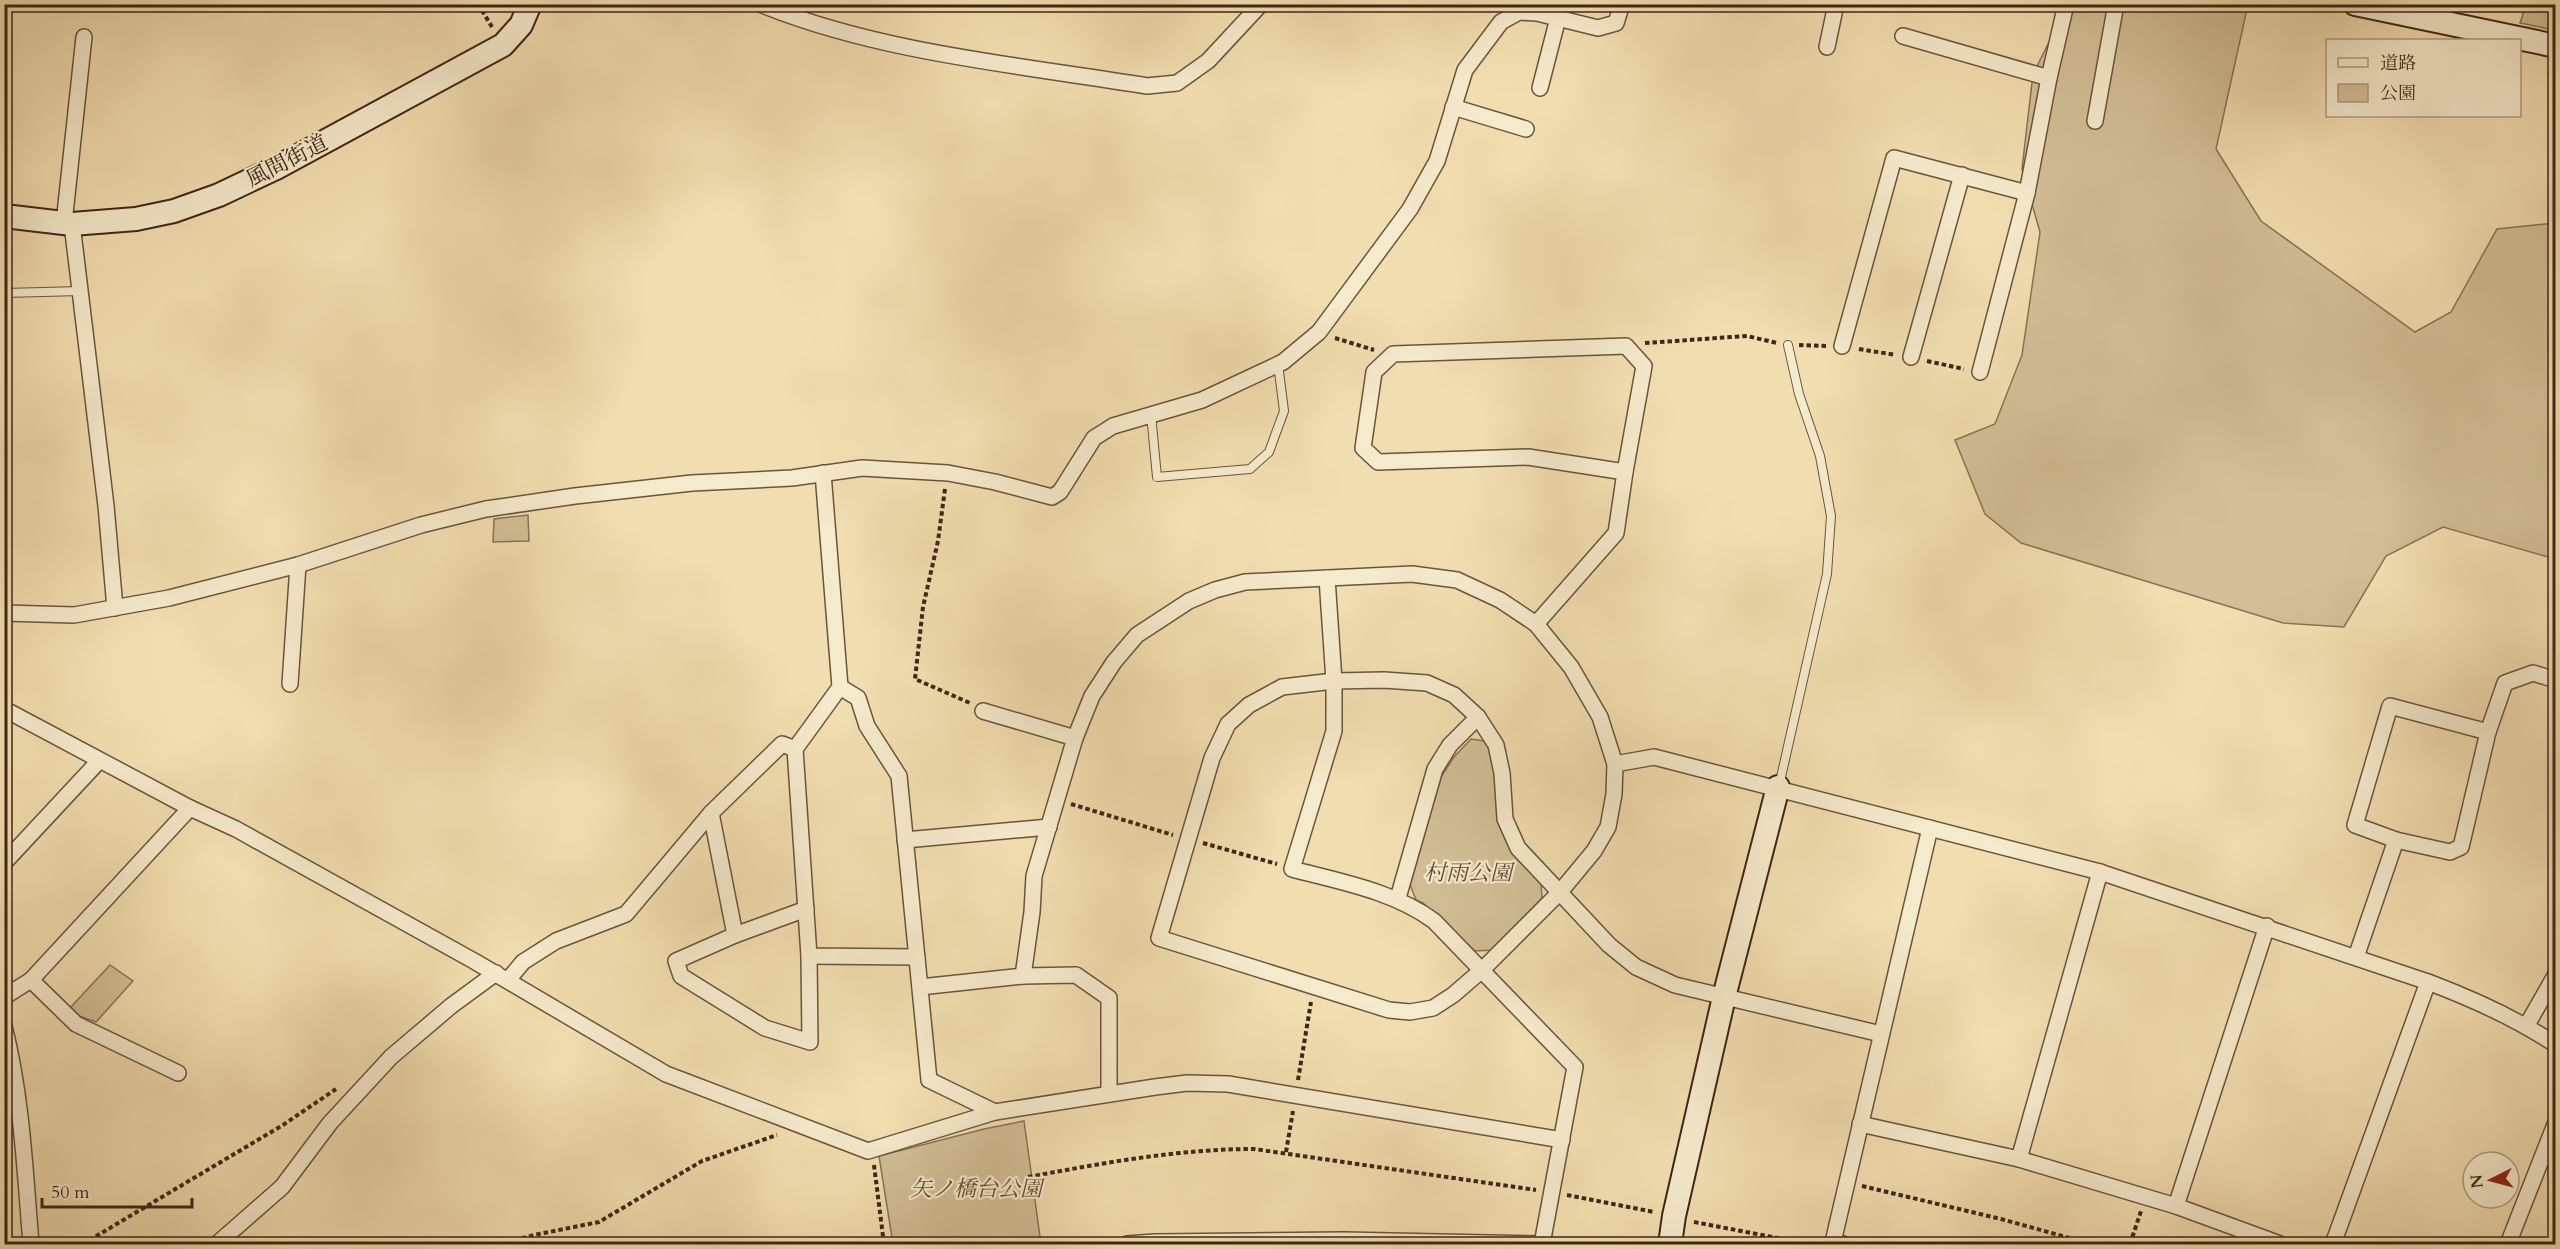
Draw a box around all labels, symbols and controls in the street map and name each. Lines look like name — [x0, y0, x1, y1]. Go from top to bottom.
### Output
legend — [2326, 39, 2521, 117]
text: 道路 — [2380, 51, 2416, 76]
text: 公園 — [2380, 81, 2416, 106]
street label: 風間街道 — [241, 128, 333, 194]
park label: 村雨公園 — [1424, 858, 1515, 888]
north arrow — [2461, 1150, 2521, 1210]
scale bar — [42, 1171, 192, 1209]
text: N — [2465, 1173, 2489, 1190]
park label: 矢ノ橋台公園 — [910, 1174, 1045, 1204]
text: 50 m — [51, 1180, 90, 1205]

